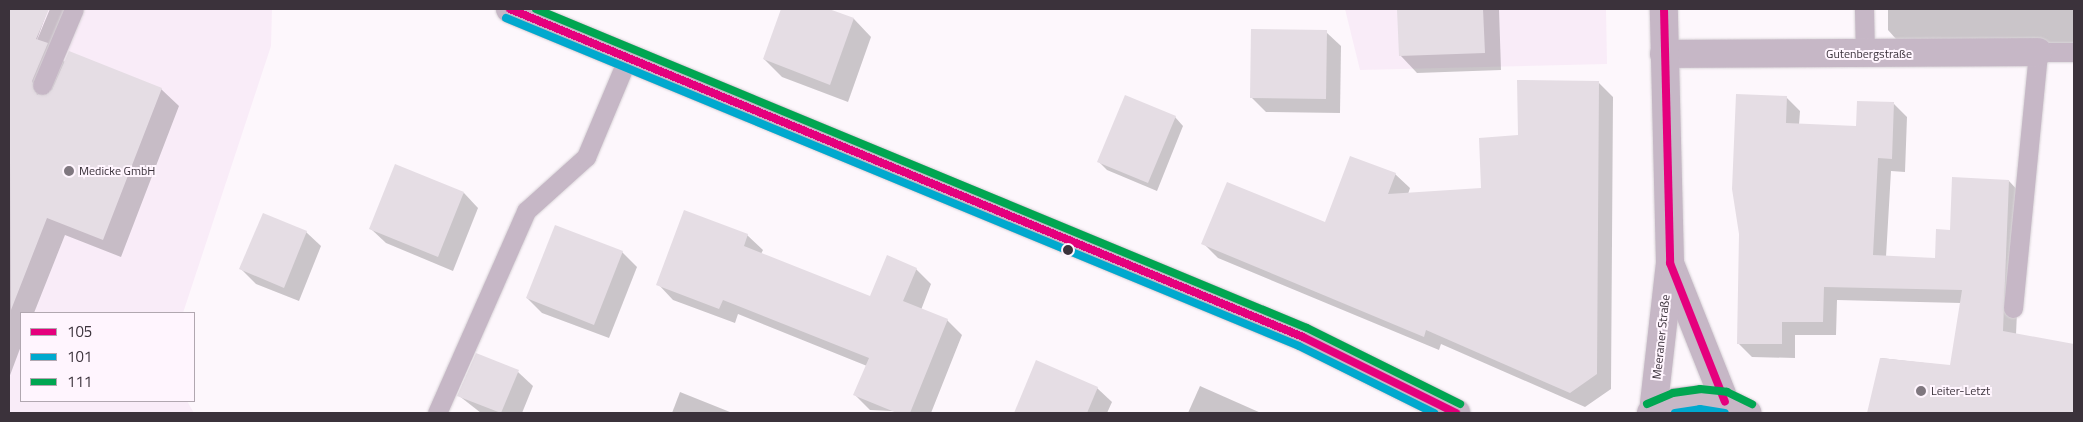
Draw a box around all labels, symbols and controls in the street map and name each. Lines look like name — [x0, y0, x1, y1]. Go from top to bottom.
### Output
street label: Gutenbergstraße — [1826, 47, 1912, 61]
place label: Medicke GmbH — [79, 164, 155, 178]
marker: Medicke GmbH — [63, 165, 75, 177]
unlabelled marker — [1063, 245, 1073, 255]
street label: Meeraner Straße — [1649, 294, 1673, 380]
legend — [20, 312, 195, 402]
text: 105 — [67, 320, 92, 343]
text: 101 — [67, 345, 92, 368]
text: 111 — [67, 370, 92, 393]
place label: Leiter-Letzt — [1931, 384, 1990, 398]
marker: Leiter-Letzt — [1915, 385, 1927, 397]

